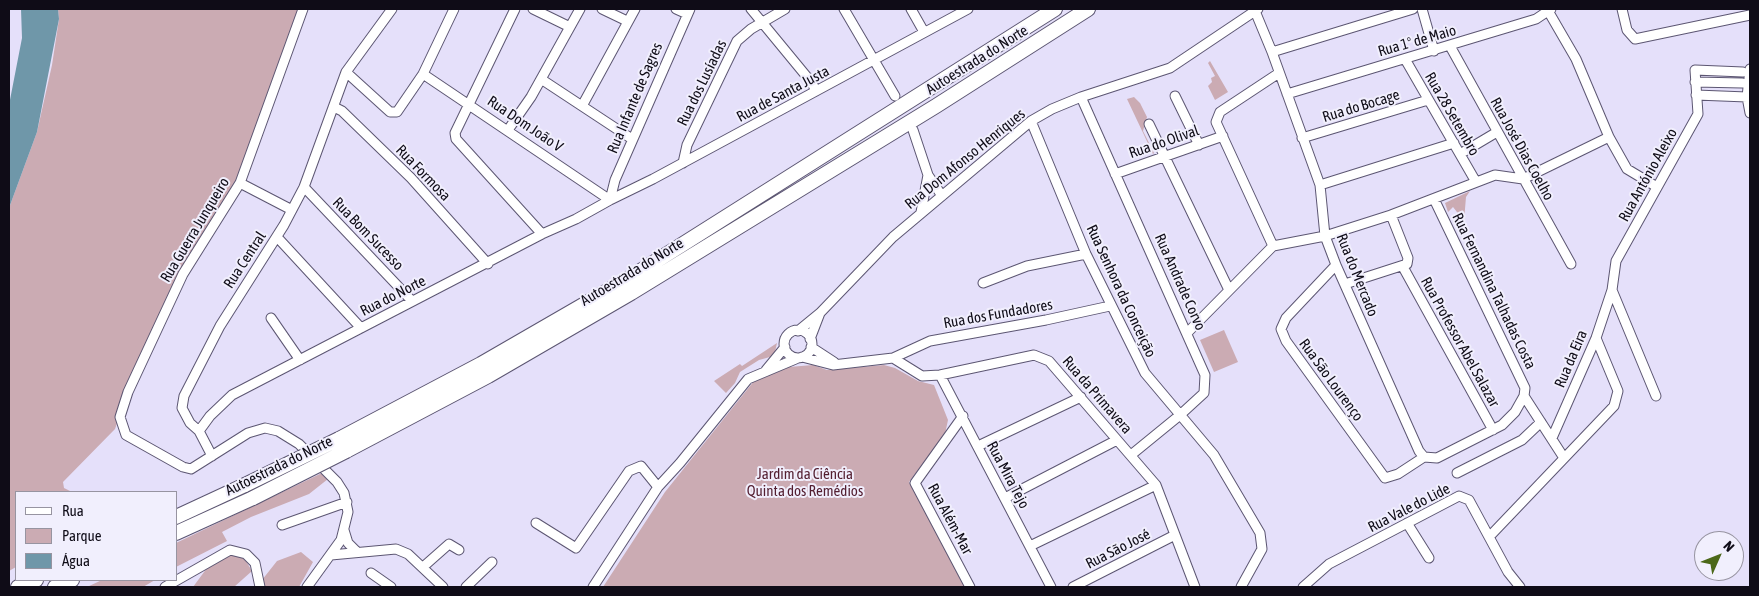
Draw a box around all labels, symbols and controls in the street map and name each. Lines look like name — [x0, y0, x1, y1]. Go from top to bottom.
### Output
street label: Autoestrada do Norte — [923, 21, 1031, 99]
street label: Rua 1º de Maio — [1376, 21, 1458, 61]
street label: Rua dos Lusíadas — [673, 37, 731, 129]
street label: Rua Infante de Sagres — [604, 40, 666, 156]
street label: Rua de Santa Justa — [734, 62, 832, 126]
street label: Rua 28 Setembro — [1421, 69, 1483, 159]
street label: Rua do Bocage — [1320, 86, 1402, 126]
street label: Rua Dom João V — [484, 92, 566, 156]
street label: Rua José Dias Coelho — [1486, 94, 1558, 204]
street label: Rua Dom Afonso Henriques — [901, 105, 1029, 213]
street label: Rua do Olival — [1126, 122, 1202, 162]
street label: Rua António Aleixo — [1615, 125, 1681, 225]
street label: Rua Formosa — [392, 141, 454, 205]
street label: Rua Guerra Junqueiro — [157, 174, 233, 286]
street label: Rua Bom Sucesso — [329, 194, 407, 274]
street label: Rua Fernandina Talhadas Costa — [1448, 210, 1540, 372]
street label: Rua Senhora da Conceição — [1082, 222, 1160, 360]
street label: Rua Central — [220, 228, 270, 292]
street label: Rua Andrade Corvo — [1151, 231, 1209, 333]
street label: Rua do Mercado — [1332, 231, 1382, 319]
street label: Autoestrada do Norte — [577, 234, 687, 310]
street label: Rua do Norte — [357, 272, 429, 320]
street label: Rua Professor Abel Salazar — [1417, 274, 1503, 410]
street label: Rua dos Fundadores — [942, 296, 1054, 332]
street label: Rua da Eira — [1551, 327, 1591, 391]
street label: Rua São Lourenço — [1295, 335, 1367, 425]
street label: Rua da Primavera — [1058, 353, 1136, 437]
street label: Autoestrada do Norte — [223, 432, 335, 500]
street label: Rua Mira Tejo — [983, 438, 1033, 512]
park label: Jardim da Ciência Quinta dos Remédios — [747, 465, 863, 500]
street label: Rua Além-Mar — [924, 480, 976, 558]
street label: Rua Vale do Lide — [1365, 480, 1453, 536]
legend — [15, 491, 178, 581]
text: Rua — [62, 502, 84, 519]
street label: Rua São José — [1083, 525, 1153, 573]
text: Parque — [62, 527, 102, 544]
north arrow — [1694, 531, 1744, 581]
text: N — [1720, 538, 1738, 555]
text: Água — [62, 552, 90, 569]

